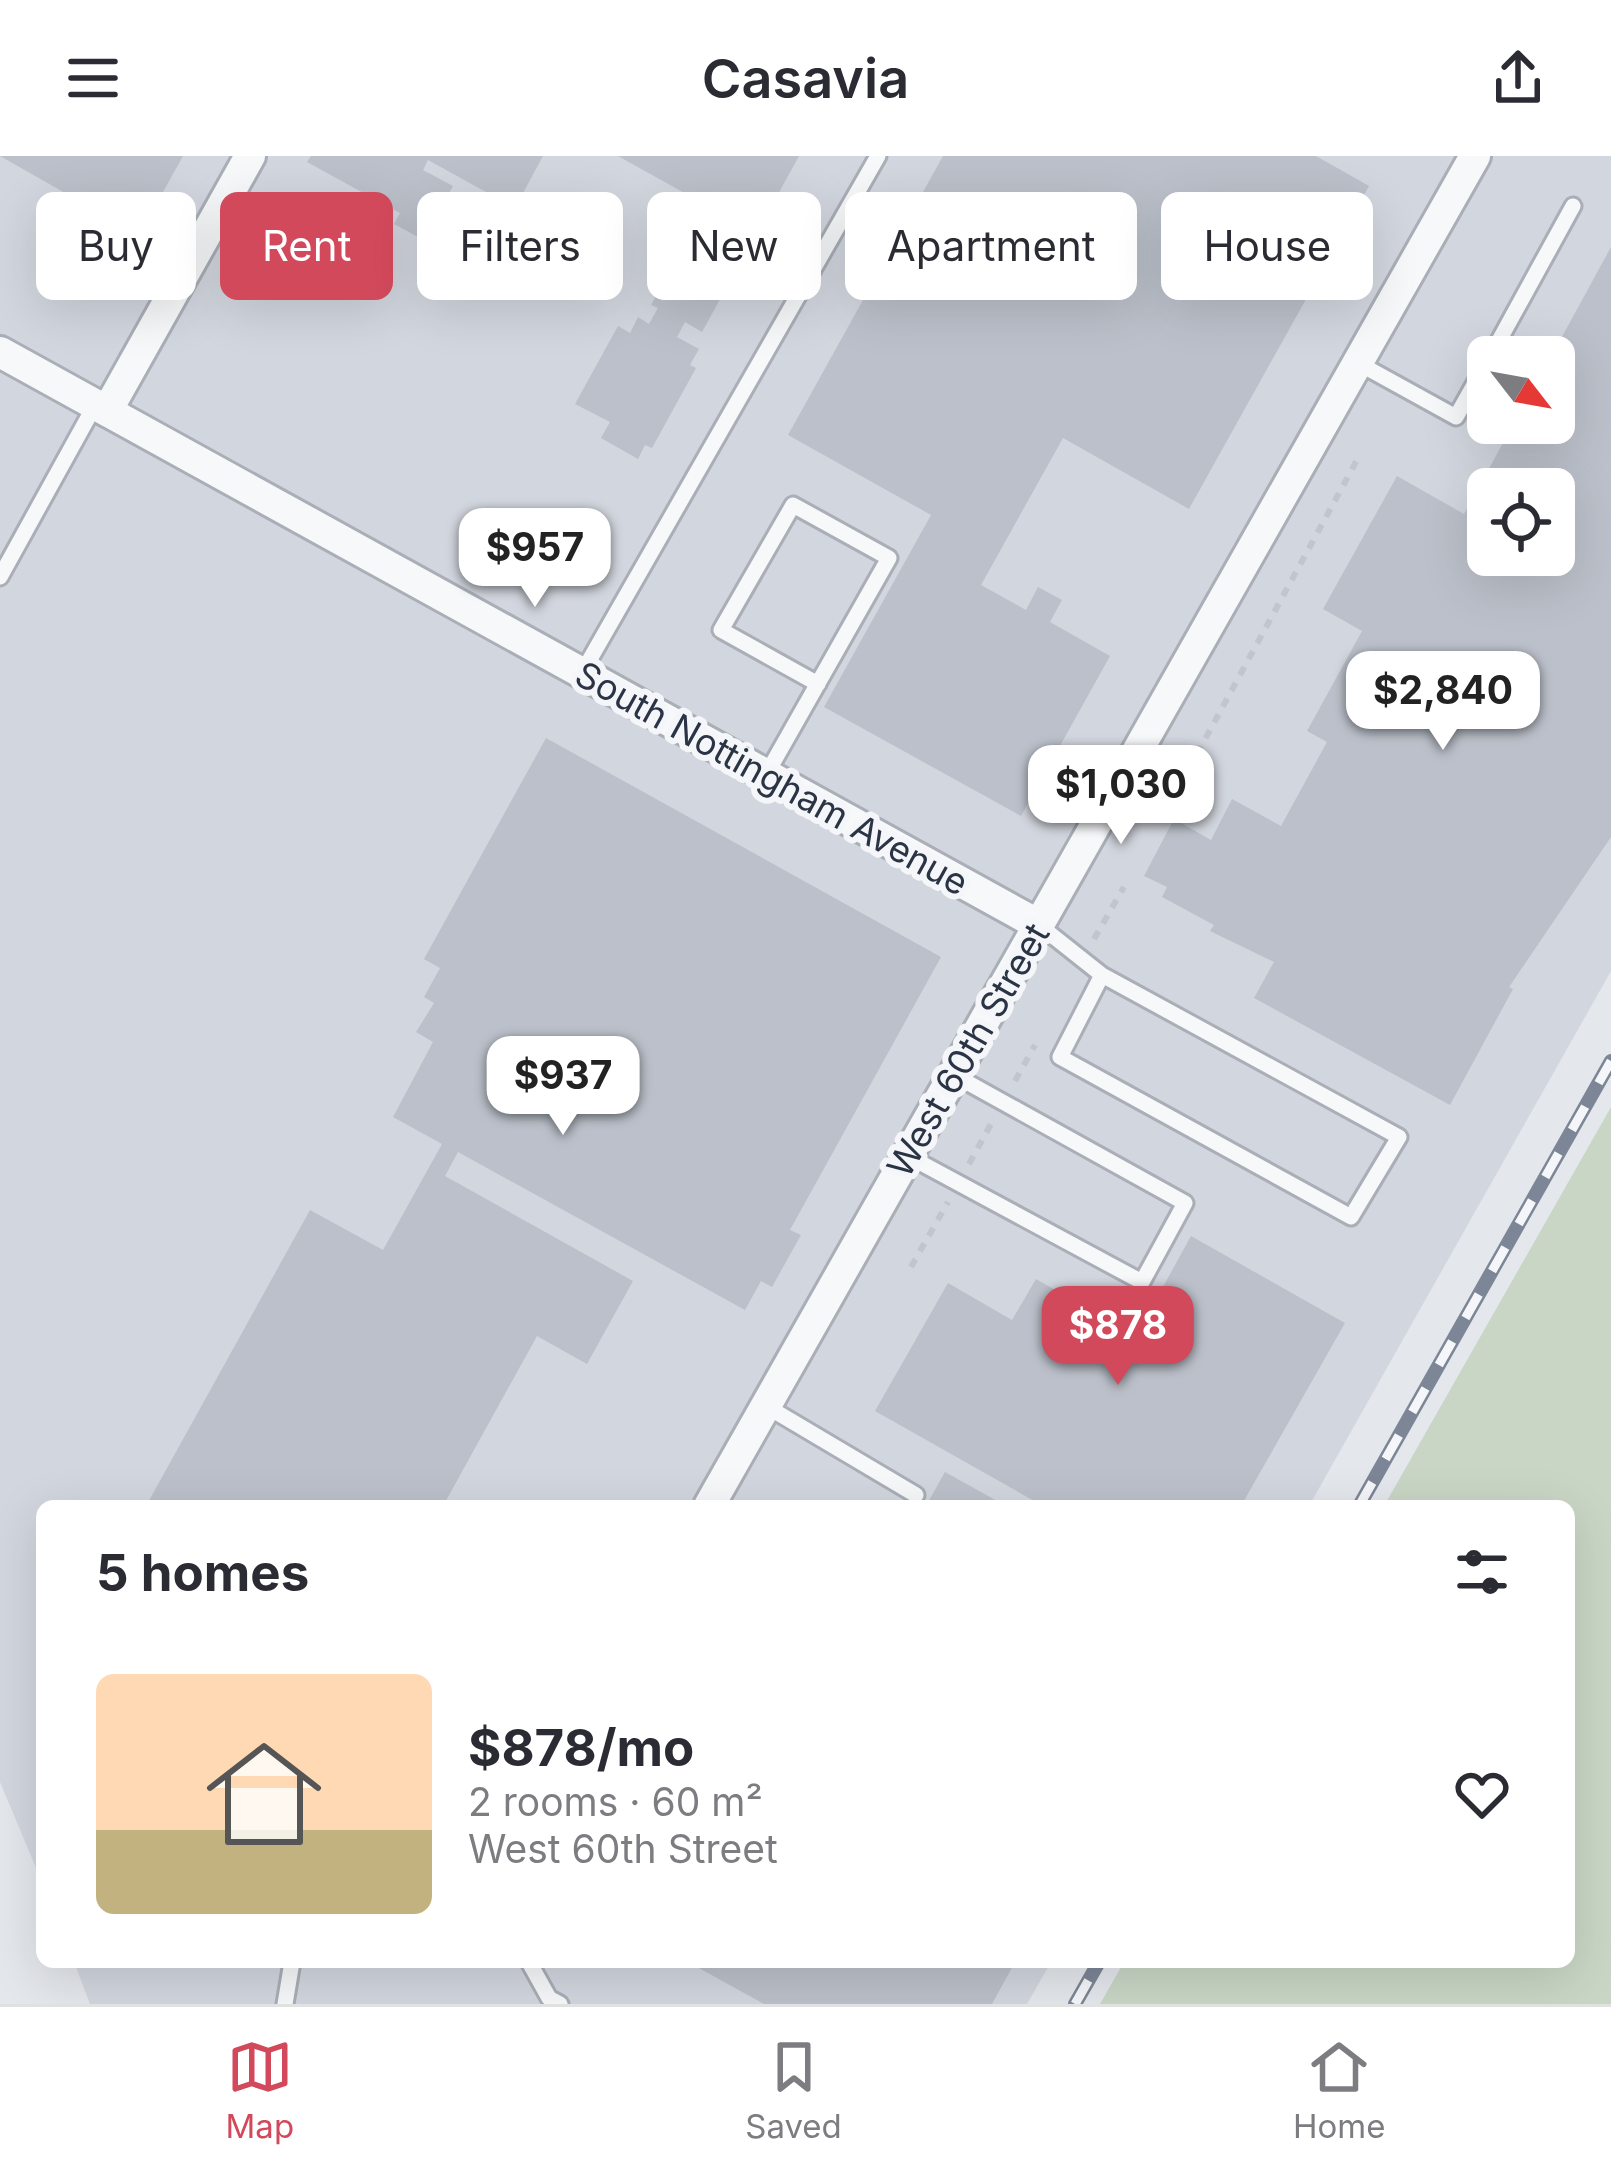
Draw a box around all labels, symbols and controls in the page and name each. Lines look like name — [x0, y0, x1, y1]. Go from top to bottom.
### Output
icon: menu — [60, 45, 126, 111]
icon: share — [1485, 45, 1551, 111]
text: Casavia — [702, 46, 909, 111]
chip: Buy — [36, 192, 196, 300]
chip: Rent — [220, 192, 393, 300]
chip: Filters — [417, 192, 623, 300]
chip: New — [647, 192, 821, 300]
chip: Apartment — [845, 192, 1137, 300]
chip: House — [1161, 192, 1373, 300]
north arrow — [1467, 336, 1575, 444]
map controls — [1467, 336, 1575, 576]
button: locate — [1467, 468, 1575, 576]
pin: $957 — [464, 508, 606, 610]
text: $957 — [486, 523, 584, 570]
pin: $2,840 — [1345, 651, 1541, 753]
street label: South Nottingham Avenue — [568, 652, 976, 904]
text: $2,840 — [1373, 666, 1513, 713]
pin: $1,030 — [1023, 745, 1219, 847]
text: $1,030 — [1055, 760, 1187, 807]
street label: West 60th Street — [877, 915, 1059, 1185]
pin: $937 — [492, 1036, 634, 1138]
text: $937 — [514, 1051, 612, 1098]
pin: $878 — [1047, 1286, 1189, 1388]
text: $878 — [1069, 1301, 1167, 1348]
icon: filters — [1449, 1539, 1515, 1605]
text: 5 homes — [96, 1542, 309, 1603]
text: $878/mo — [468, 1717, 694, 1778]
icon: home — [192, 1722, 336, 1866]
icon: heart — [1449, 1761, 1515, 1827]
text: 2 rooms · 60 m² — [468, 1778, 763, 1825]
text: West 60th Street — [468, 1825, 778, 1872]
tab: Map — [226, 2034, 294, 2146]
tab: Saved — [745, 2034, 842, 2146]
tab: Home — [1293, 2034, 1385, 2146]

